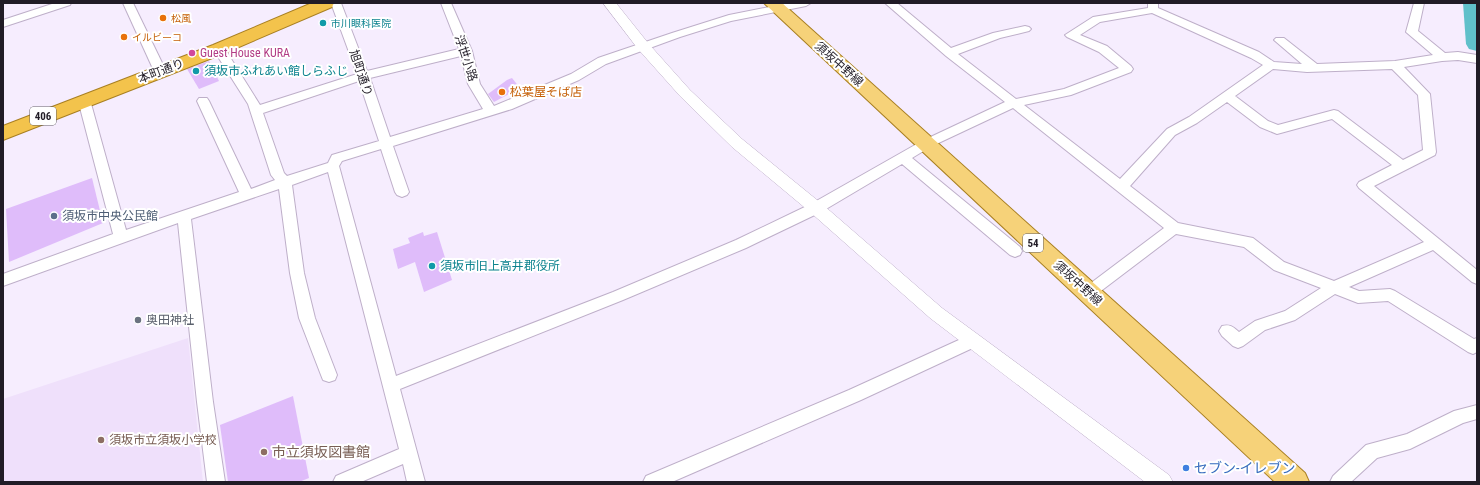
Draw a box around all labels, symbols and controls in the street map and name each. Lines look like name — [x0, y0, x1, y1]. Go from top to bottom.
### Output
marker: 松風 — [158, 13, 168, 23]
place label: 松風 — [171, 13, 191, 24]
marker: 市川眼科医院 — [318, 18, 328, 28]
place label: 市川眼科医院 — [331, 18, 391, 29]
marker: イルビーコ — [119, 32, 129, 42]
place label: イルビーコ — [132, 32, 182, 43]
street label: 浮世小路 — [452, 33, 480, 83]
street label: 須坂中野線 — [812, 39, 866, 89]
place label: Guest House KURA — [200, 46, 290, 60]
marker: Guest House KURA — [187, 48, 197, 58]
street label: 旭町通り — [347, 48, 375, 98]
street label: 本町通り — [136, 56, 186, 86]
place label: 須坂市ふれあい館しらふじ — [204, 64, 348, 78]
marker: 須坂市ふれあい館しらふじ — [191, 66, 201, 76]
place label: 松葉屋そば店 — [510, 85, 582, 99]
marker: 松葉屋そば店 — [497, 87, 507, 97]
road number: 406 — [30, 107, 56, 125]
place label: 須坂市中央公民館 — [62, 209, 158, 223]
marker: 須坂市中央公民館 — [49, 211, 59, 221]
road number: 54 — [1023, 234, 1043, 252]
street label: 須坂中野線 — [1051, 258, 1105, 308]
place label: 須坂市旧上高井郡役所 — [440, 259, 560, 273]
marker: 須坂市旧上高井郡役所 — [427, 261, 437, 271]
place label: 奥田神社 — [146, 313, 194, 327]
marker: 奥田神社 — [133, 315, 143, 325]
place label: 須坂市立須坂小学校 — [109, 433, 217, 447]
marker: 須坂市立須坂小学校 — [96, 435, 106, 445]
place label: 市立須坂図書館 — [272, 444, 370, 460]
marker: 市立須坂図書館 — [259, 447, 269, 457]
place label: セブン-イレブン — [1194, 460, 1295, 476]
marker: セブン-イレブン — [1181, 463, 1191, 473]

